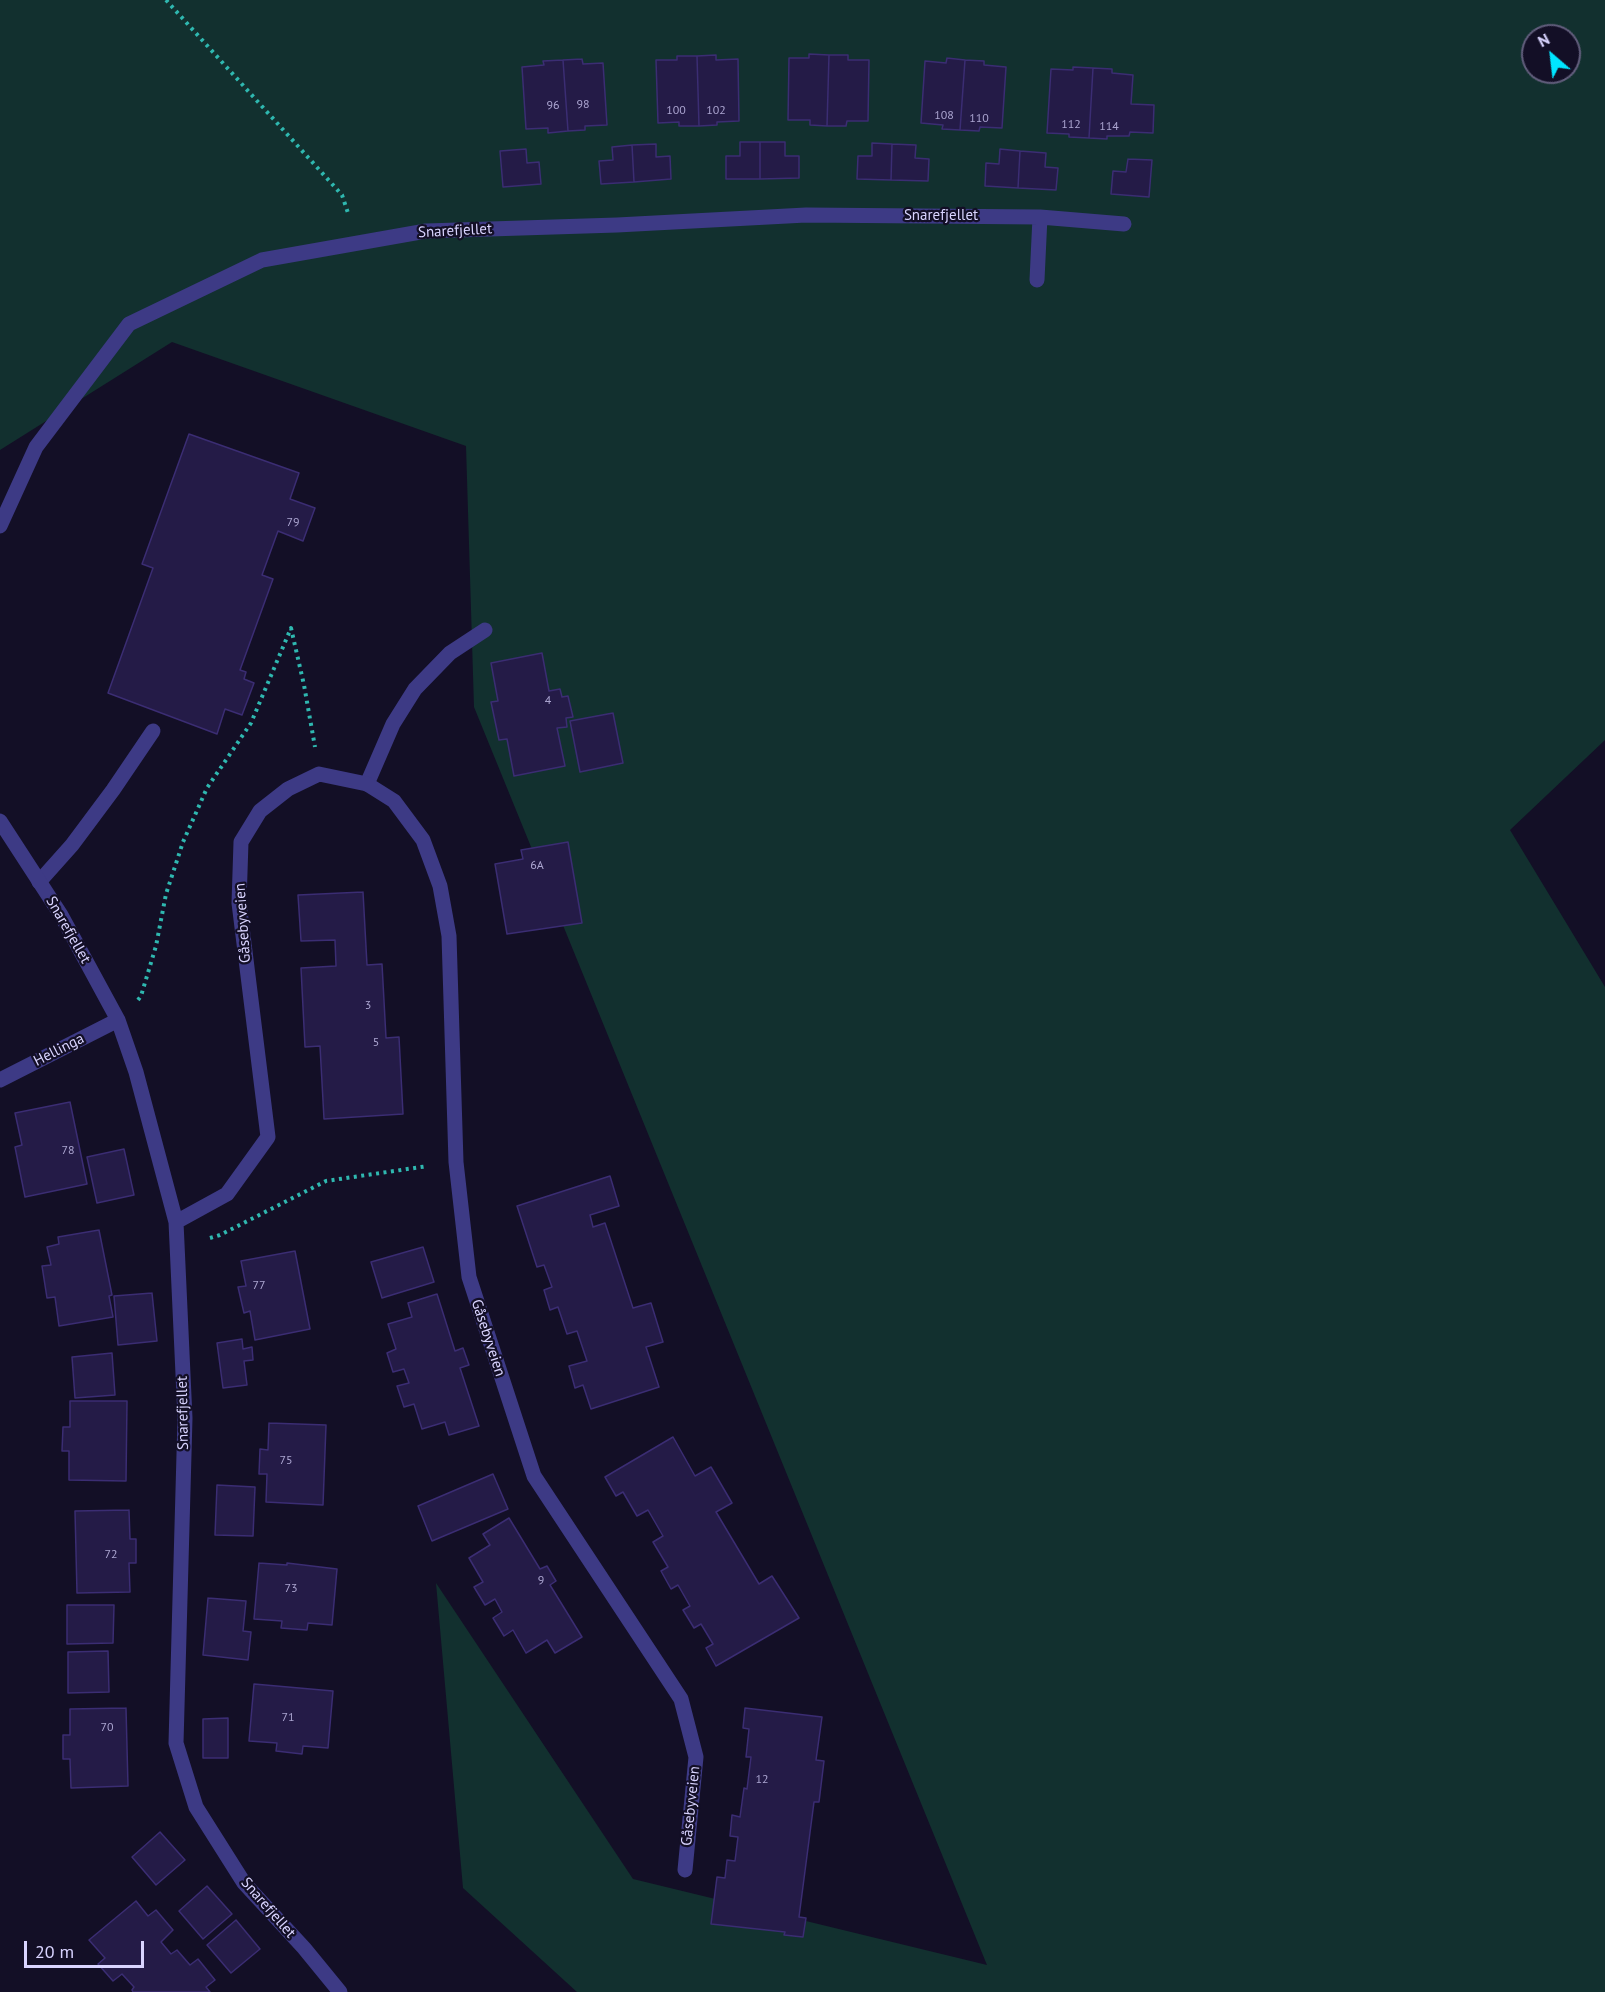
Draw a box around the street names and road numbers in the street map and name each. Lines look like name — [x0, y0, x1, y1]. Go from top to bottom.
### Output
street label: Snarefjellet — [904, 207, 978, 225]
street label: Snarefjellet — [417, 220, 493, 242]
street label: Gåsebyveien — [231, 882, 255, 964]
street label: Snarefjellet — [42, 893, 94, 967]
street label: Hellinga — [31, 1030, 87, 1070]
street label: Gåsebyveien — [467, 1297, 509, 1379]
street label: Snarefjellet — [173, 1376, 193, 1450]
street label: Gåsebyveien — [678, 1765, 704, 1847]
street label: Snarefjellet — [237, 1874, 299, 1942]

